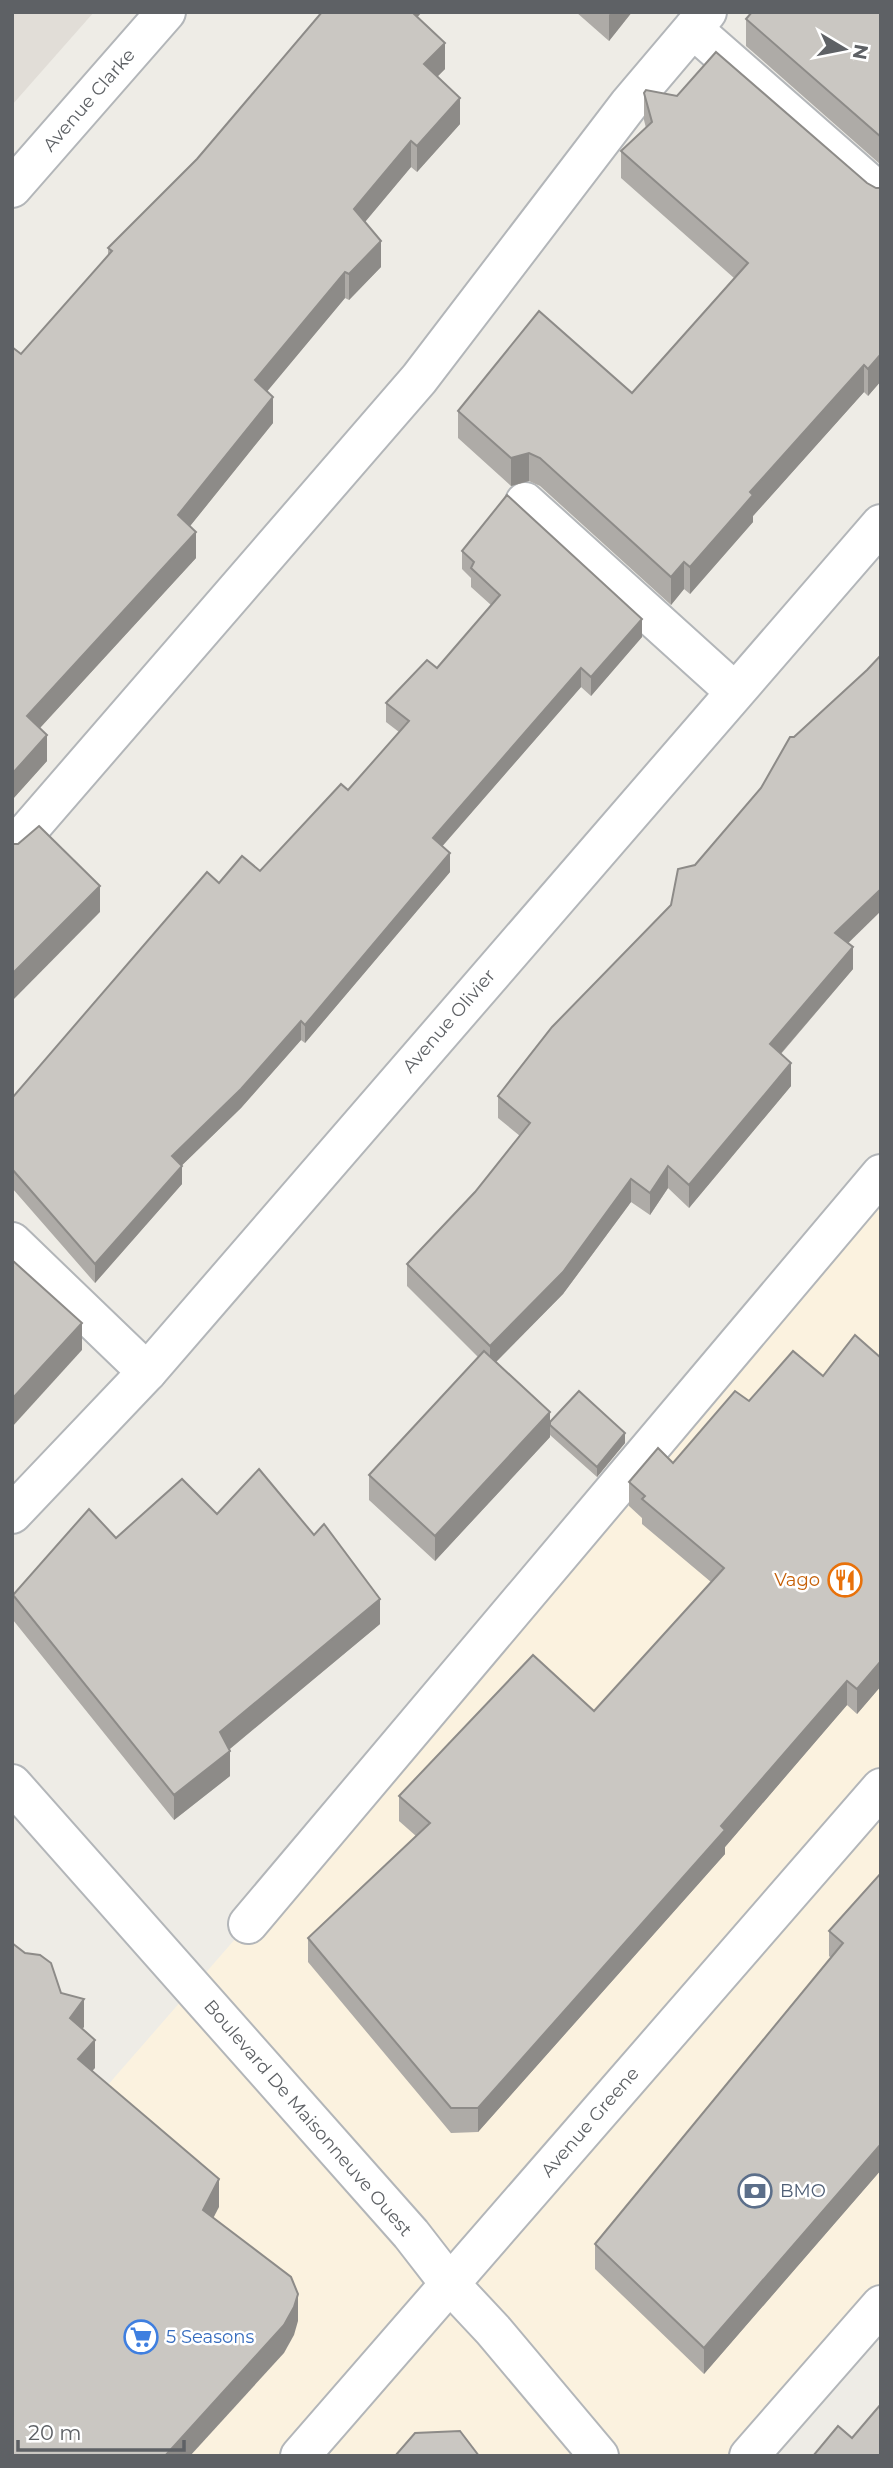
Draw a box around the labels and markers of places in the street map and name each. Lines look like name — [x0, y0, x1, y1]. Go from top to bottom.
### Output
restaurant icon: Vago — [826, 1561, 864, 1599]
place label: Vago — [774, 1569, 820, 1591]
bank icon: BMO — [736, 2172, 774, 2210]
place label: BMO — [780, 2180, 826, 2202]
supermarket icon: 5 Seasons — [122, 2318, 160, 2356]
place label: 5 Seasons — [166, 2326, 254, 2348]

